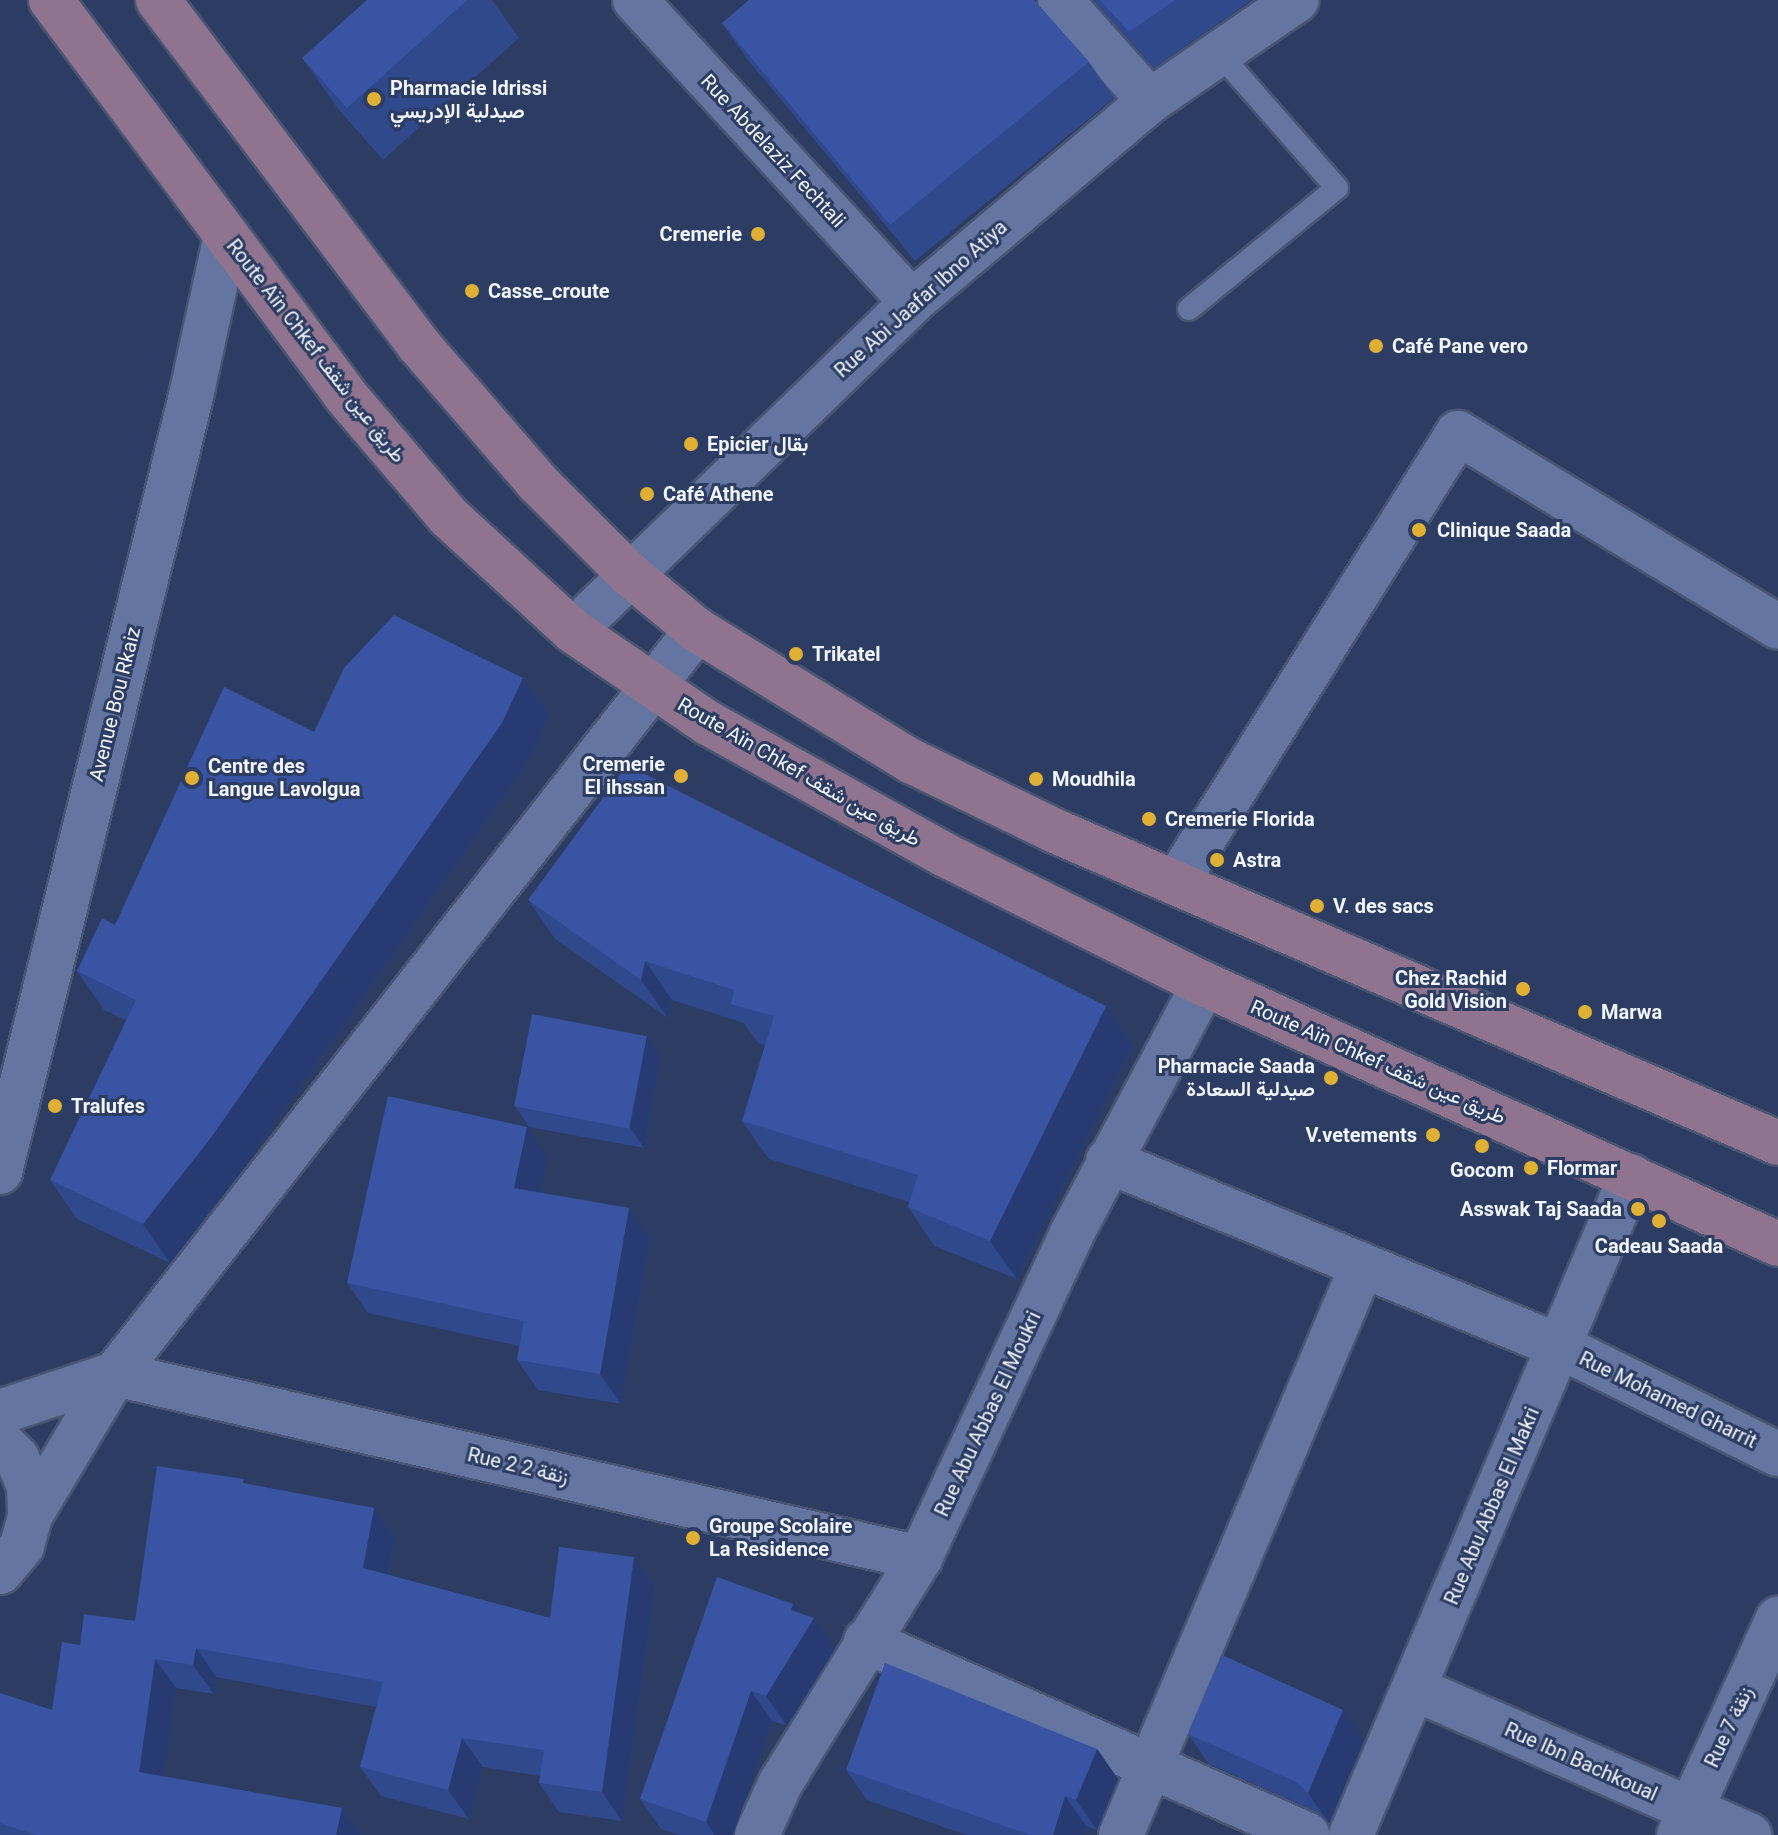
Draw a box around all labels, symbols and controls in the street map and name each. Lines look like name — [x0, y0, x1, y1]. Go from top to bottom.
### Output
street label: Rue Abdelaziz Fechtali — [696, 69, 850, 233]
place label: Pharmacie Idrissi صيدلية الإدريسي — [390, 76, 547, 123]
marker: Pharmacie Idrissi صيدلية الإدريسي — [365, 90, 383, 108]
street label: Rue Abi Jaafar Ibno Atiya — [830, 215, 1012, 383]
place label: Cremerie — [659, 222, 742, 246]
marker: Cremerie — [749, 225, 767, 243]
street label: Route Aïn Chkef طريق عين شقف — [221, 235, 411, 467]
place label: Casse_croute — [488, 279, 610, 303]
marker: Casse_croute — [463, 282, 481, 300]
place label: Café Pane vero — [1392, 334, 1528, 358]
marker: Café Pane vero — [1367, 337, 1385, 355]
place label: Epicier بقال — [707, 432, 808, 456]
marker: Epicier بقال — [682, 435, 700, 453]
place label: Café Athene — [663, 482, 774, 506]
marker: Café Athene — [638, 485, 656, 503]
place label: Clinique Saada — [1437, 518, 1571, 542]
marker: Clinique Saada — [1408, 519, 1430, 541]
street label: Avenue Bou Rkaiz — [84, 624, 146, 784]
place label: Trikatel — [812, 642, 881, 666]
marker: Trikatel — [787, 645, 805, 663]
street label: Route Aïn Chkef طريق عين شقف — [673, 692, 925, 852]
place label: Cremerie El ihssan — [582, 752, 665, 799]
place label: Centre des Langue Lavolgua — [208, 754, 360, 801]
marker: Cremerie El ihssan — [672, 767, 690, 785]
place label: Moudhila — [1052, 767, 1136, 791]
marker: Centre des Langue Lavolgua — [183, 769, 201, 787]
marker: Moudhila — [1027, 770, 1045, 788]
place label: Cremerie Florida — [1165, 807, 1315, 831]
marker: Cremerie Florida — [1140, 810, 1158, 828]
place label: Astra — [1233, 848, 1281, 872]
marker: Astra — [1208, 851, 1226, 869]
place label: V. des sacs — [1333, 894, 1434, 918]
marker: V. des sacs — [1308, 897, 1326, 915]
place label: Chez Rachid Gold Vision — [1395, 966, 1507, 1013]
marker: Chez Rachid Gold Vision — [1514, 980, 1532, 998]
street label: Route Aïn Chkef طريق عين شقف — [1247, 995, 1509, 1129]
place label: Marwa — [1601, 1000, 1662, 1024]
marker: Marwa — [1576, 1003, 1594, 1021]
place label: Pharmacie Saada صيدلية السعادة — [1158, 1054, 1315, 1101]
marker: Pharmacie Saada صيدلية السعادة — [1322, 1069, 1340, 1087]
place label: Tralufes — [71, 1094, 145, 1118]
marker: Tralufes — [46, 1097, 64, 1115]
place label: V.vetements — [1306, 1123, 1417, 1147]
marker: V.vetements — [1424, 1126, 1442, 1144]
marker: Gocom — [1473, 1137, 1491, 1155]
place label: Flormar — [1547, 1156, 1617, 1180]
place label: Gocom — [1450, 1158, 1514, 1182]
marker: Flormar — [1522, 1159, 1540, 1177]
place label: Asswak Taj Saada — [1459, 1197, 1622, 1221]
marker: Asswak Taj Saada — [1629, 1200, 1647, 1218]
marker: Cadeau Saada — [1650, 1212, 1668, 1230]
place label: Cadeau Saada — [1595, 1234, 1723, 1258]
street label: Rue Abu Abbas El Moukri — [930, 1308, 1046, 1520]
street label: Rue Mohamed Gharrit — [1575, 1347, 1761, 1453]
street label: Rue Abu Abbas El Makri — [1440, 1404, 1544, 1608]
street label: Rue 2 زنقة 2 — [465, 1443, 571, 1489]
place label: Groupe Scolaire La Residence — [709, 1514, 852, 1561]
marker: Groupe Scolaire La Residence — [684, 1529, 702, 1547]
street label: Rue 7 زنقة — [1700, 1683, 1758, 1771]
street label: Rue Ibn Bachkoual — [1501, 1718, 1661, 1806]

